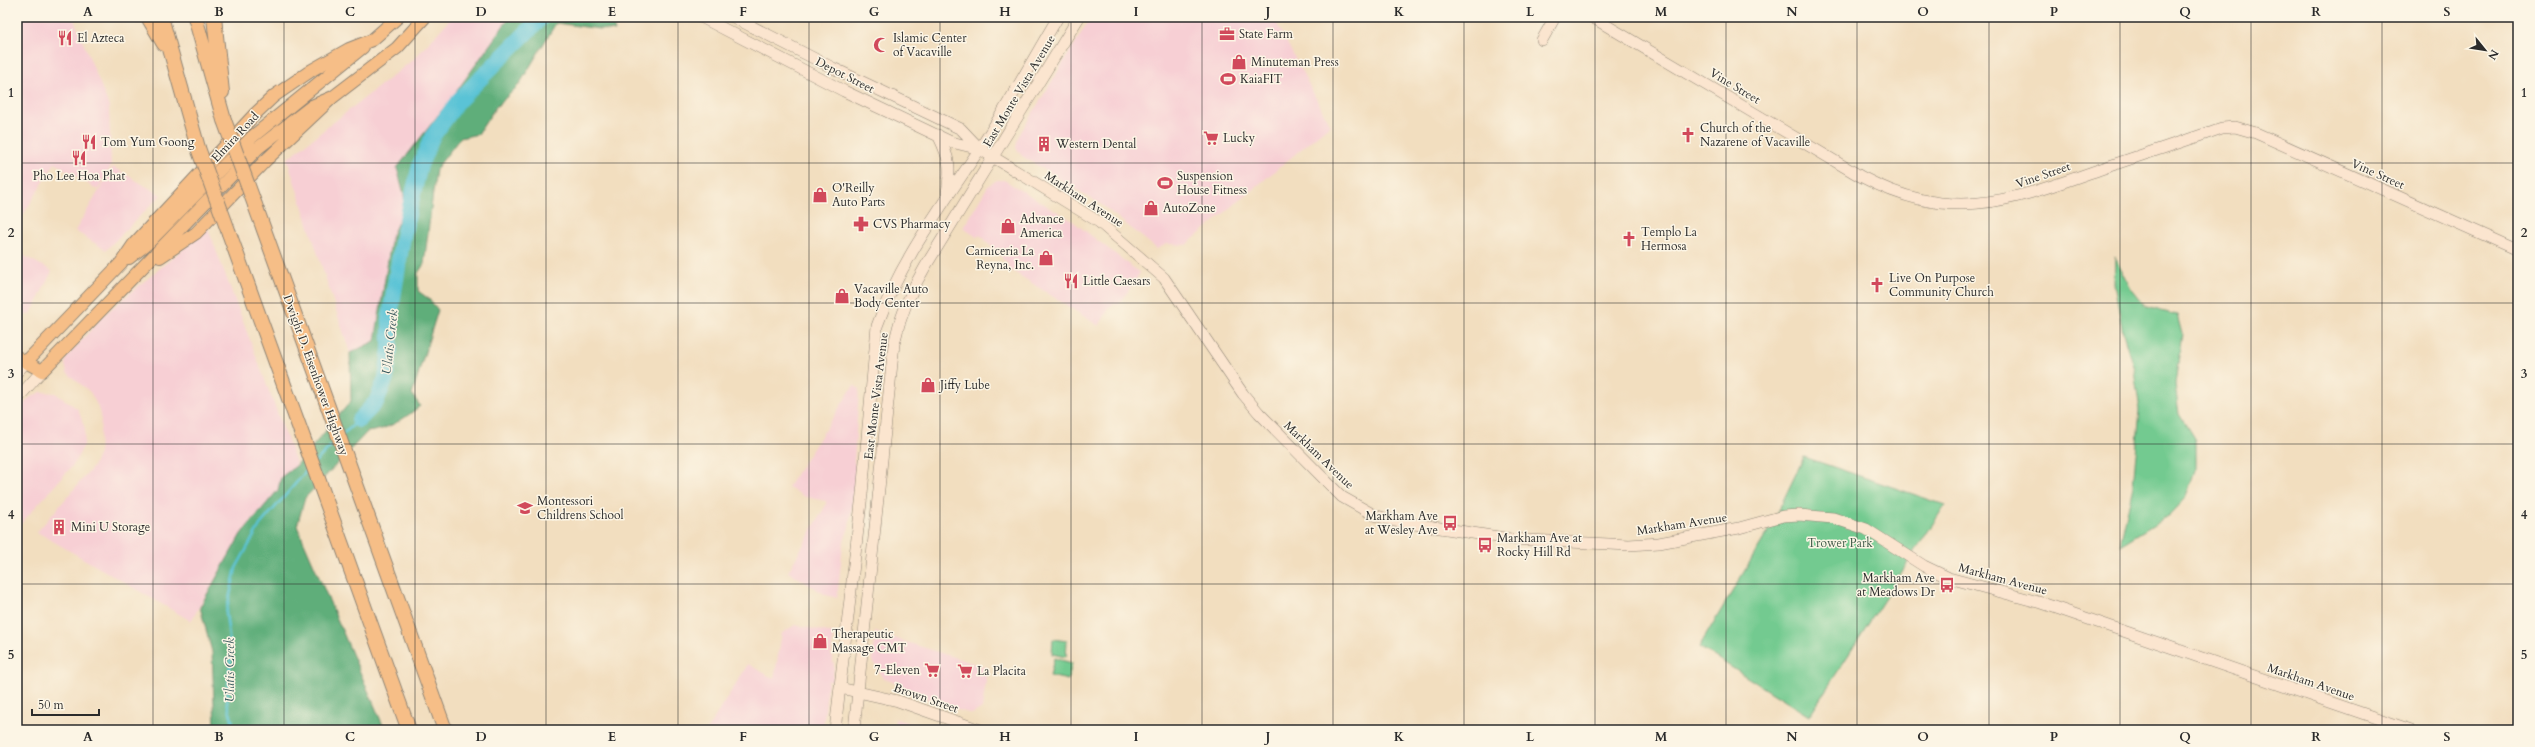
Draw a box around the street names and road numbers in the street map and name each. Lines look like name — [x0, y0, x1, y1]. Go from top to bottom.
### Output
street label: East Monte Vista Avenue — [979, 32, 1059, 150]
street label: Depot Street — [813, 53, 877, 97]
street label: Vine Street — [1707, 65, 1764, 108]
street label: Elmira Road — [208, 108, 263, 166]
street label: Vine Street — [2349, 155, 2407, 193]
street label: Vine Street — [2014, 158, 2073, 192]
street label: Markham Avenue — [1041, 167, 1127, 231]
street label: Dwight D. Eisenhower Highway — [279, 293, 353, 458]
street label: East Monte Vista Avenue — [860, 331, 892, 461]
street label: Markham Avenue — [1281, 418, 1357, 492]
street label: Markham Avenue — [1636, 509, 1728, 539]
street label: Markham Avenue — [1957, 559, 2049, 599]
street label: Markham Avenue — [2265, 660, 2357, 704]
street label: Brown Street — [891, 679, 961, 717]

